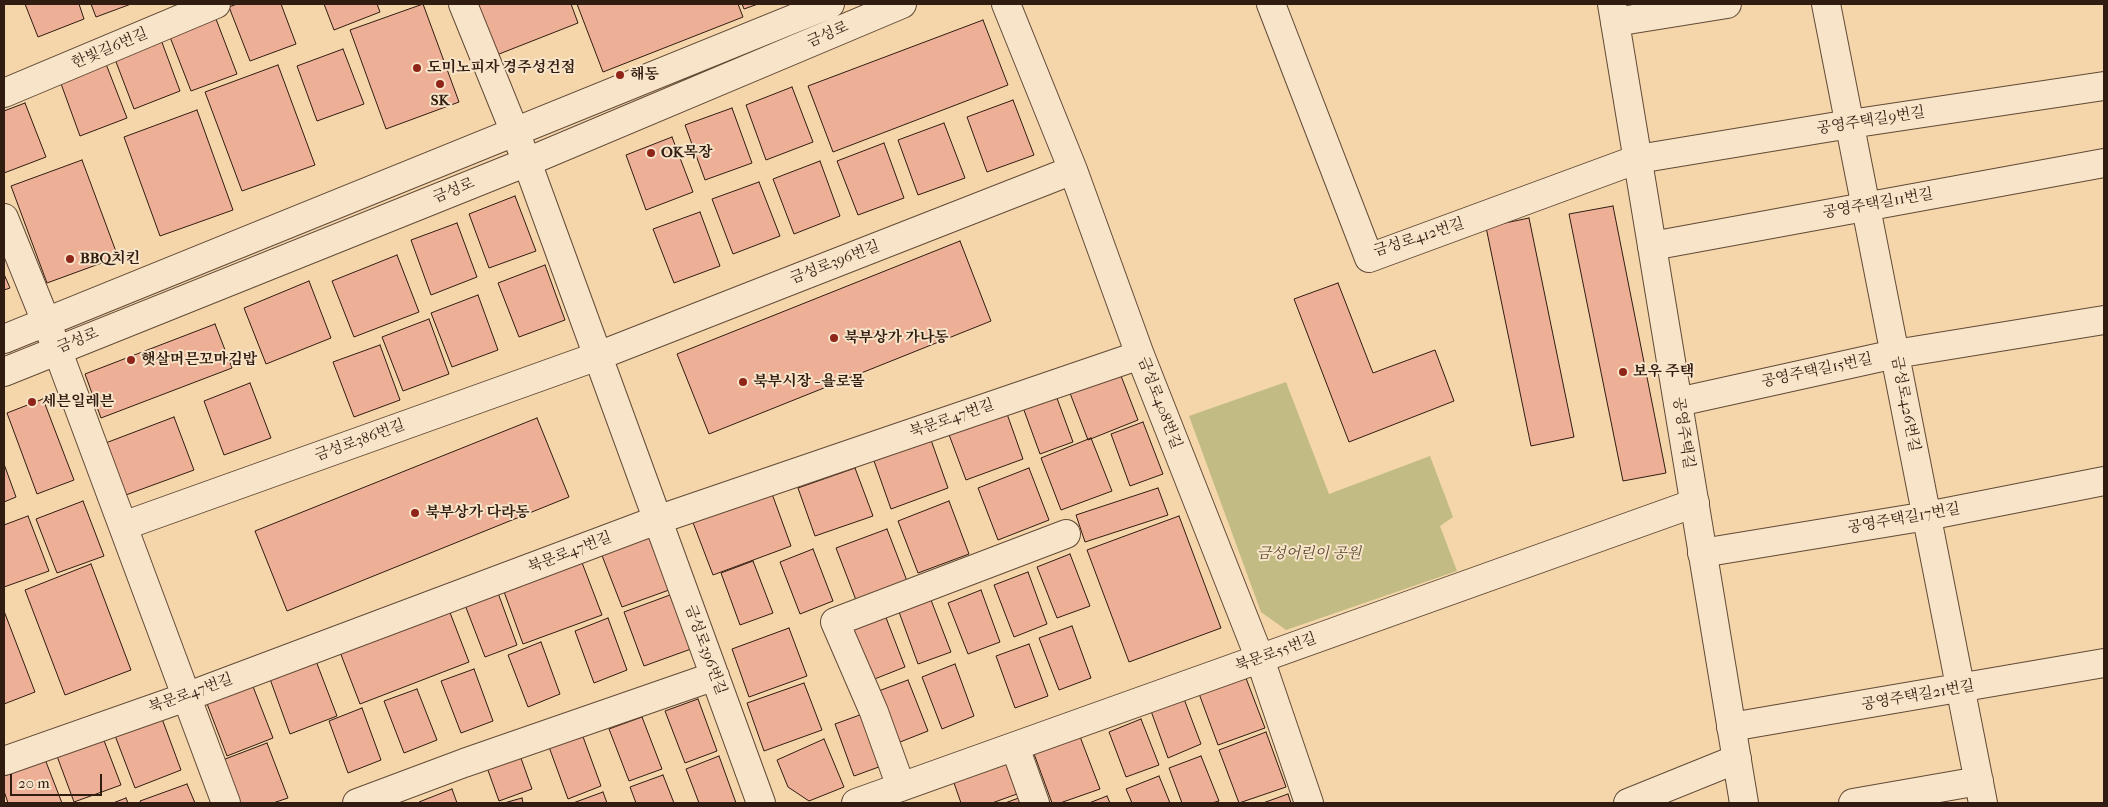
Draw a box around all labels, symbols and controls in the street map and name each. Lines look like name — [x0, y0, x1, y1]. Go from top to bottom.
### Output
street label: 금성로 — [804, 18, 852, 52]
street label: 한빛길6번길 — [69, 25, 151, 73]
place label: 도미노피자 경주성건점 — [427, 59, 575, 77]
marker: 도미노피자 경주성건점 — [411, 62, 423, 74]
place label: 해동 — [630, 66, 659, 84]
marker: 해동 — [614, 69, 626, 81]
marker: SK — [434, 78, 446, 90]
place label: SK — [431, 92, 449, 110]
street label: 공영주택길9번길 — [1816, 104, 1926, 138]
place label: OK목장 — [661, 144, 713, 162]
marker: OK목장 — [645, 147, 657, 159]
street label: 금성로 — [430, 175, 478, 207]
street label: 공영주택길11번길 — [1821, 185, 1935, 223]
street label: 금성로412번길 — [1371, 215, 1467, 261]
street label: 금성로396번길 — [788, 238, 882, 288]
place label: BBQ치킨 — [80, 250, 140, 268]
marker: BBQ치킨 — [64, 253, 76, 265]
street label: 금성로 — [54, 325, 102, 357]
place label: 북부상가 가나동 — [844, 329, 949, 347]
marker: 북부상가 가나동 — [828, 332, 840, 344]
street label: 공영주택길15번길 — [1760, 350, 1874, 392]
place label: 햇살머믄꼬마김밥 — [141, 351, 257, 369]
marker: 햇살머믄꼬마김밥 — [125, 354, 137, 366]
street label: 금성로408번길 — [1133, 354, 1185, 452]
street label: 금성로426번길 — [1887, 355, 1923, 453]
place label: 보우 주택 — [1633, 363, 1694, 381]
marker: 보우 주택 — [1617, 366, 1629, 378]
place label: 북부시장 - 욜로몰 — [753, 373, 865, 391]
marker: 북부시장 - 욜로몰 — [737, 376, 749, 388]
place label: 세븐일레븐 — [42, 393, 114, 411]
marker: 세븐일레븐 — [26, 396, 38, 408]
street label: 북문로47번길 — [907, 396, 997, 442]
street label: 공영주택길 — [1668, 396, 1698, 470]
street label: 금성로386번길 — [313, 416, 407, 466]
street label: 공영주택길17번길 — [1846, 500, 1962, 538]
place label: 북부상가 다라동 — [425, 504, 530, 522]
marker: 북부상가 다라동 — [409, 507, 421, 519]
street label: 북문로47번길 — [526, 529, 614, 577]
park label: 금성어린이 공원 — [1257, 545, 1361, 563]
street label: 금성로396번길 — [680, 602, 730, 698]
street label: 북문로55번길 — [1233, 630, 1319, 676]
street label: 북문로47번길 — [147, 670, 235, 718]
street label: 공영주택길21번길 — [1860, 677, 1976, 715]
scale bar — [12, 764, 105, 796]
text: 20 m — [18, 774, 50, 792]

